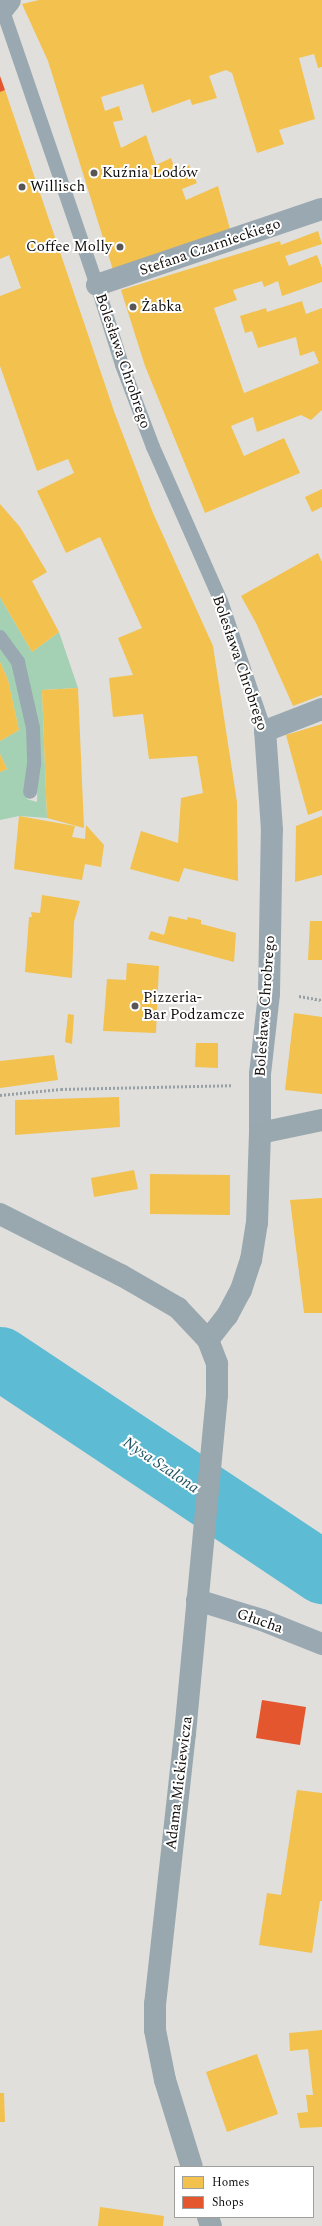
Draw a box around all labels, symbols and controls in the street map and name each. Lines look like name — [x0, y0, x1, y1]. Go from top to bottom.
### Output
place label: Kuźnia Lodów — [102, 164, 198, 182]
marker: Kuźnia Lodów — [89, 168, 99, 178]
place label: Willisch — [30, 178, 85, 196]
marker: Willisch — [17, 182, 27, 192]
street label: Stefana Czarnieckiego — [137, 214, 283, 280]
place label: Coffee Molly — [26, 238, 112, 256]
marker: Coffee Molly — [115, 242, 125, 252]
street label: Bolesława Chrobrego — [91, 291, 155, 431]
place label: Żabka — [141, 298, 182, 316]
marker: Żabka — [128, 302, 138, 312]
street label: Bolesława Chrobrego — [208, 593, 272, 733]
street label: Bolesława Chrobrego — [251, 935, 279, 1077]
place label: Pizzeria- Bar Podzamcze — [143, 988, 245, 1023]
marker: Pizzeria- Bar Podzamcze — [130, 1001, 140, 1011]
water label: Nysa Szalona — [119, 1433, 203, 1497]
street label: Głucha — [235, 1605, 285, 1637]
street label: Adama Mickiewicza — [162, 1715, 196, 1851]
legend — [174, 2166, 314, 2218]
text: Homes — [212, 2173, 250, 2192]
text: Shops — [212, 2193, 244, 2212]

